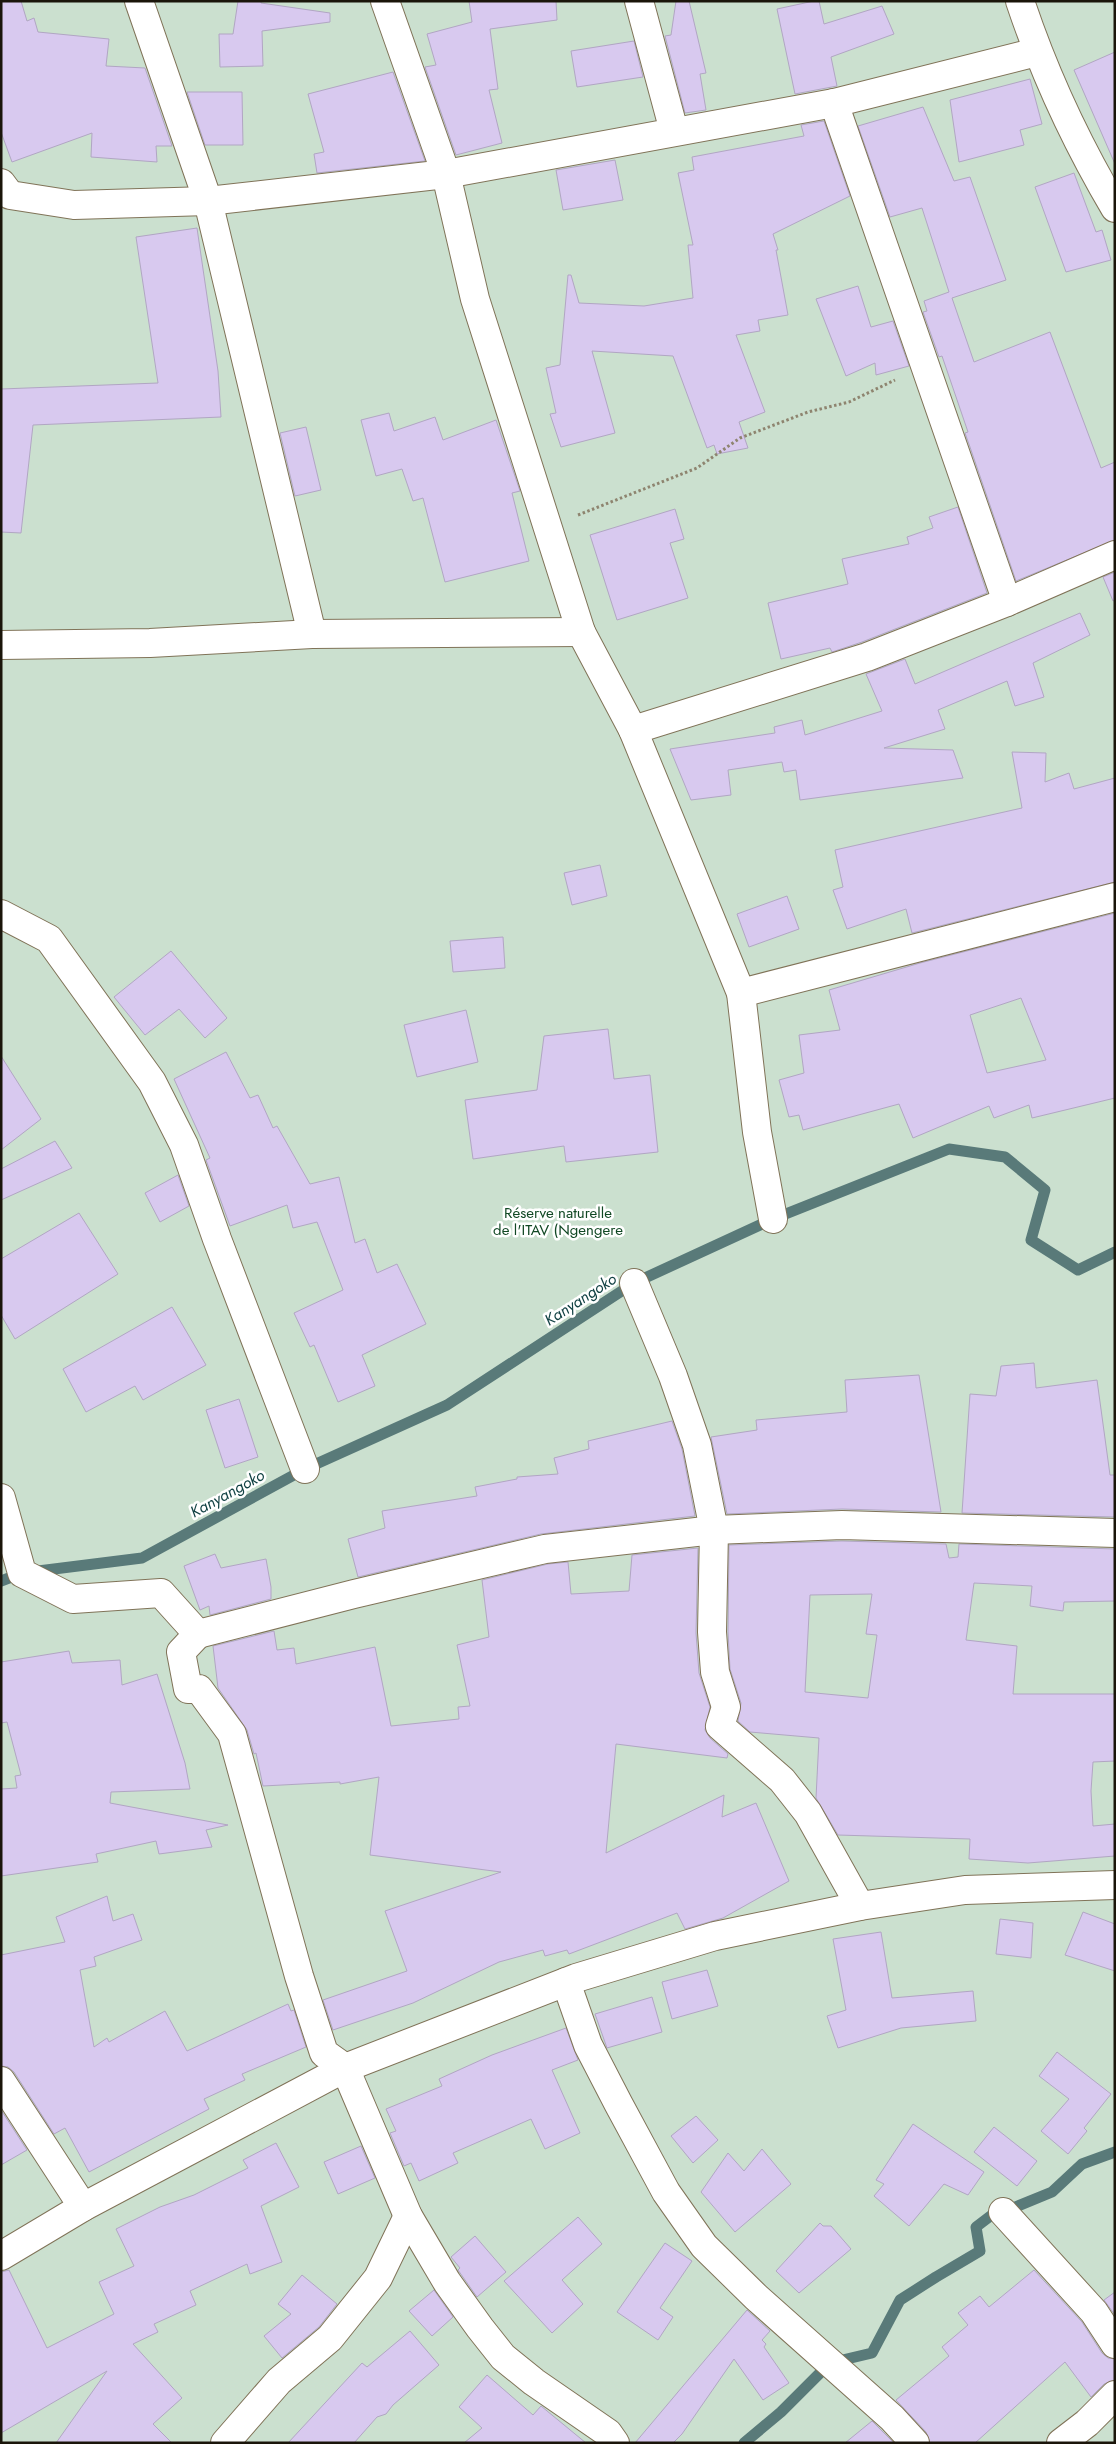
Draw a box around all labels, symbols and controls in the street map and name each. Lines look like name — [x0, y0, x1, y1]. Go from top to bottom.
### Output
park label: Réserve naturelle de l'ITAV (Ngengere — [493, 1202, 623, 1241]
water label: Kanyangoko — [540, 1267, 621, 1331]
water label: Kanyangoko — [186, 1463, 269, 1523]

